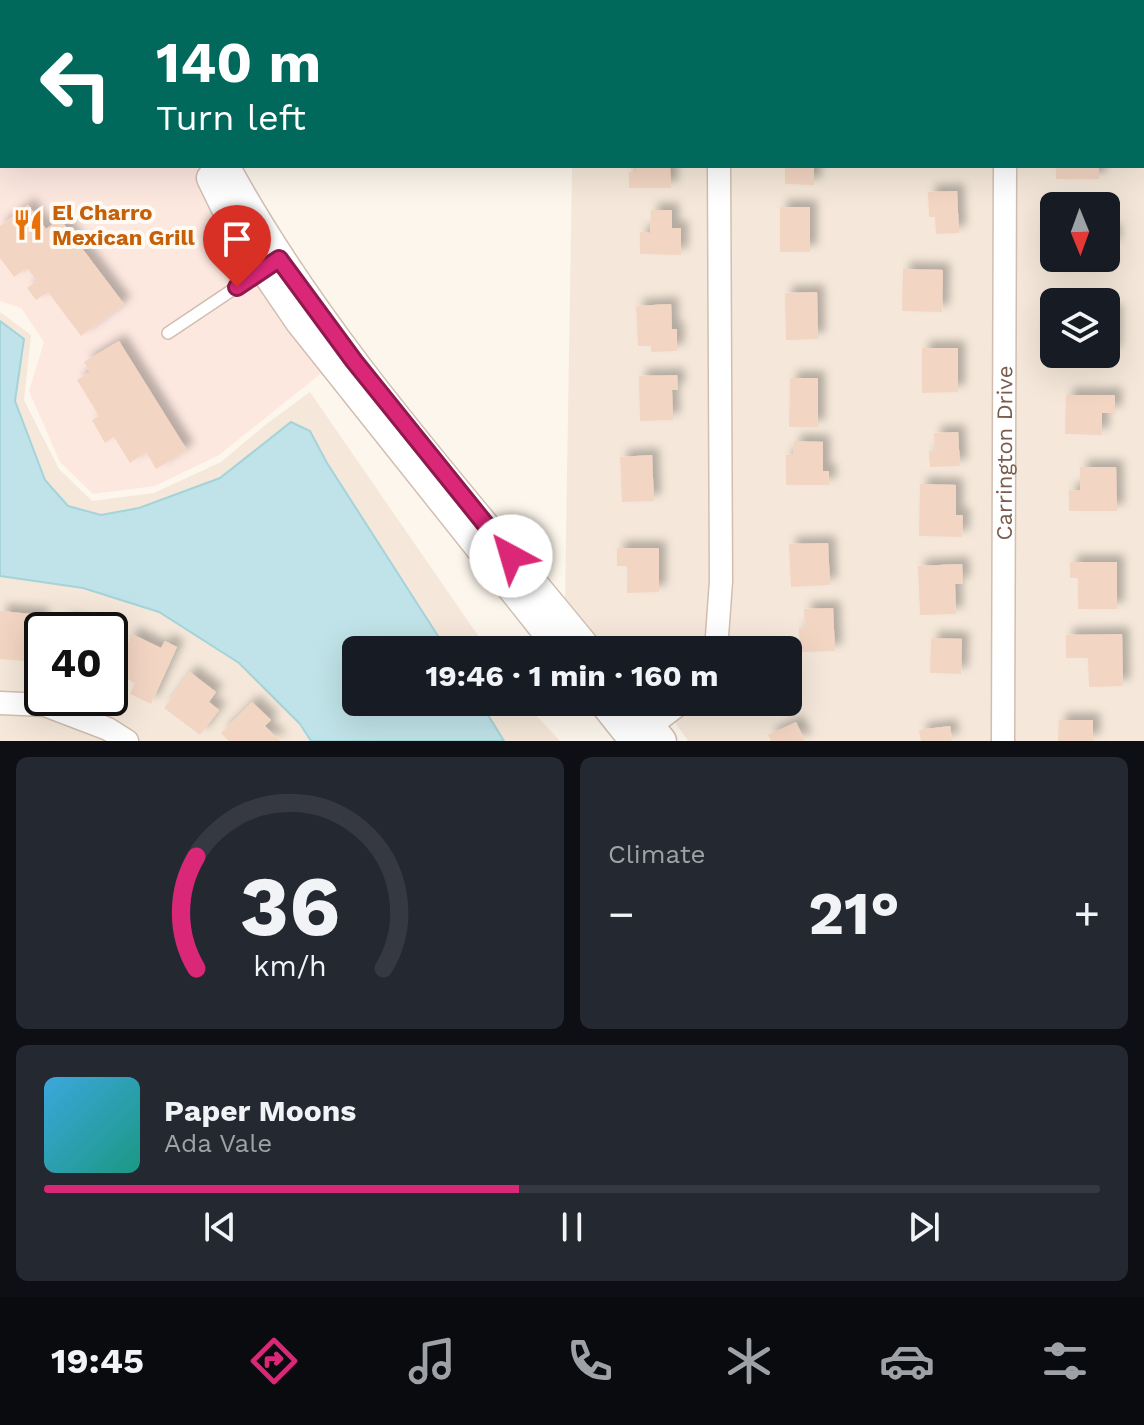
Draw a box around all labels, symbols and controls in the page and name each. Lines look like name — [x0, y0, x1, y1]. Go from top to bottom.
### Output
text: 140 m — [156, 30, 321, 96]
icon: left — [24, 32, 128, 136]
text: Turn left — [156, 97, 306, 139]
north arrow — [1040, 192, 1120, 272]
map controls — [1040, 192, 1120, 368]
place label: El Charro Mexican Grill — [52, 200, 196, 250]
pin — [203, 205, 271, 287]
restaurant icon: El Charro Mexican Grill — [11, 208, 45, 242]
icon: arrive — [215, 217, 259, 261]
button: layers — [1040, 288, 1120, 368]
street label: Carrington Drive — [991, 365, 1017, 541]
position arrow — [469, 514, 553, 598]
speed limit sign: 40 — [24, 612, 128, 716]
text: 19:46 · 1 min · 160 m — [425, 658, 719, 693]
text: Climate — [608, 839, 706, 869]
text: 36 — [240, 858, 340, 955]
text: 21° — [808, 878, 900, 949]
text: − — [608, 888, 635, 940]
text: + — [1073, 888, 1100, 940]
text: km/h — [253, 949, 327, 983]
text: Paper Moons — [164, 1093, 356, 1128]
text: Ada Vale — [164, 1128, 272, 1158]
icon: previous — [198, 1205, 242, 1249]
icon: pause — [550, 1205, 594, 1249]
icon: next — [902, 1205, 946, 1249]
icon: directions — [246, 1333, 302, 1389]
icon: music — [404, 1333, 460, 1389]
icon: phone — [562, 1333, 618, 1389]
icon: climate — [721, 1333, 777, 1389]
icon: car — [879, 1333, 935, 1389]
icon: filters — [1037, 1333, 1093, 1389]
text: 19:45 — [51, 1340, 144, 1382]

